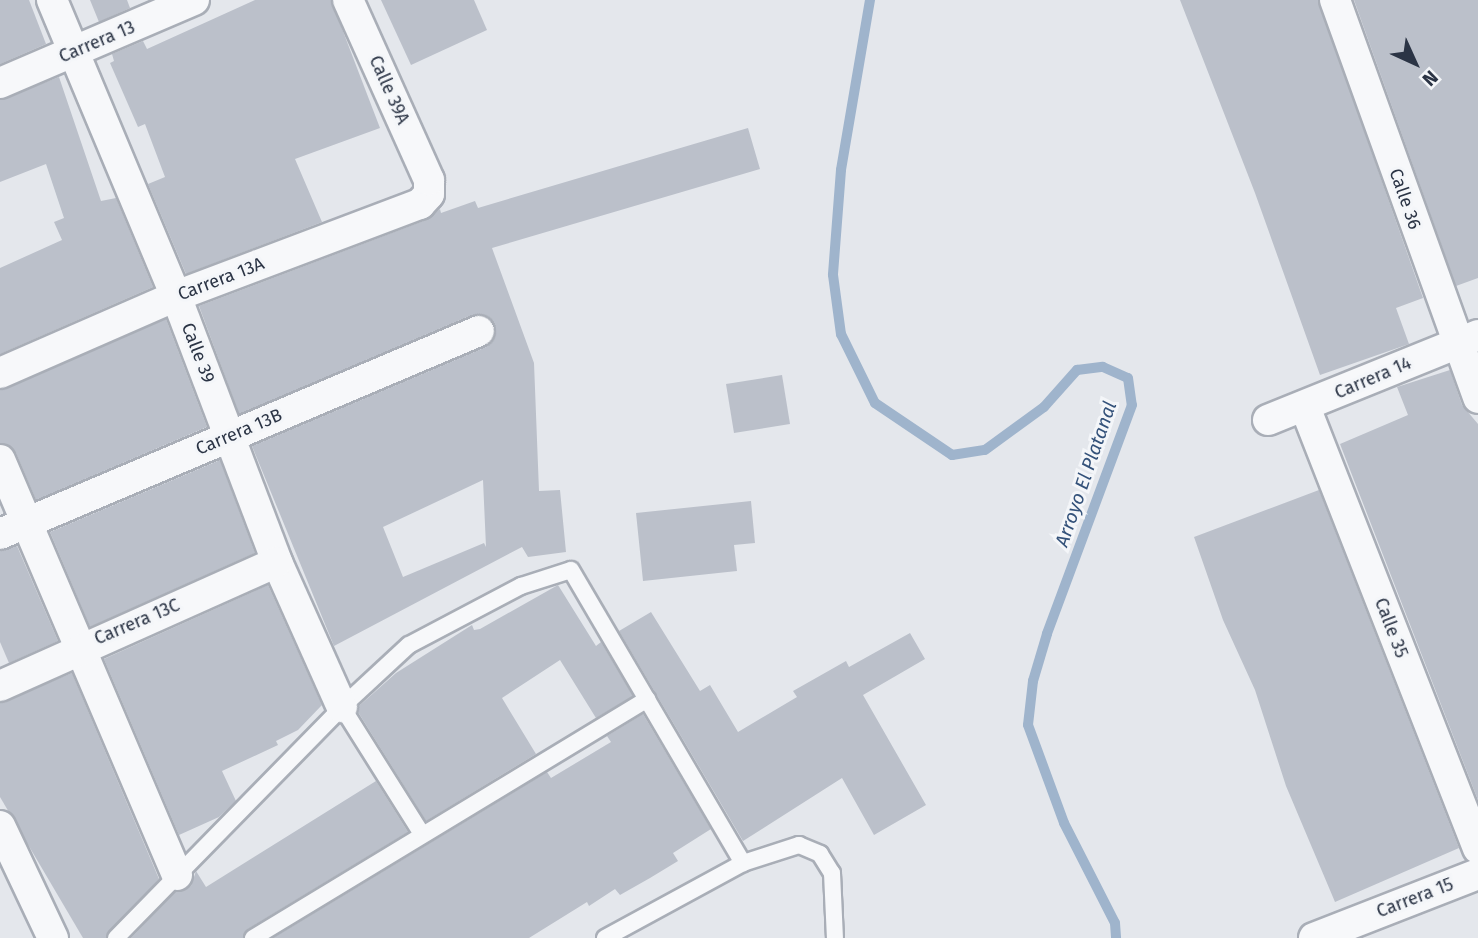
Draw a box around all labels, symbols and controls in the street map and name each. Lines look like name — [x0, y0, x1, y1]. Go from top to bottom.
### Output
street label: Carrera 13 — [56, 16, 138, 68]
north arrow — [1380, 28, 1450, 98]
street label: Calle 39A — [364, 52, 414, 128]
text: N — [1418, 66, 1443, 91]
street label: Calle 36 — [1385, 166, 1425, 232]
street label: Carrera 13A — [175, 253, 267, 305]
street label: Calle 39 — [177, 320, 219, 386]
street label: Carrera 14 — [1331, 352, 1415, 404]
water label: Arroyo El Platanal — [1050, 398, 1122, 550]
street label: Carrera 13B — [193, 404, 285, 460]
street label: Carrera 13C — [91, 594, 183, 650]
street label: Calle 35 — [1370, 595, 1412, 661]
street label: Carrera 15 — [1374, 873, 1456, 923]

